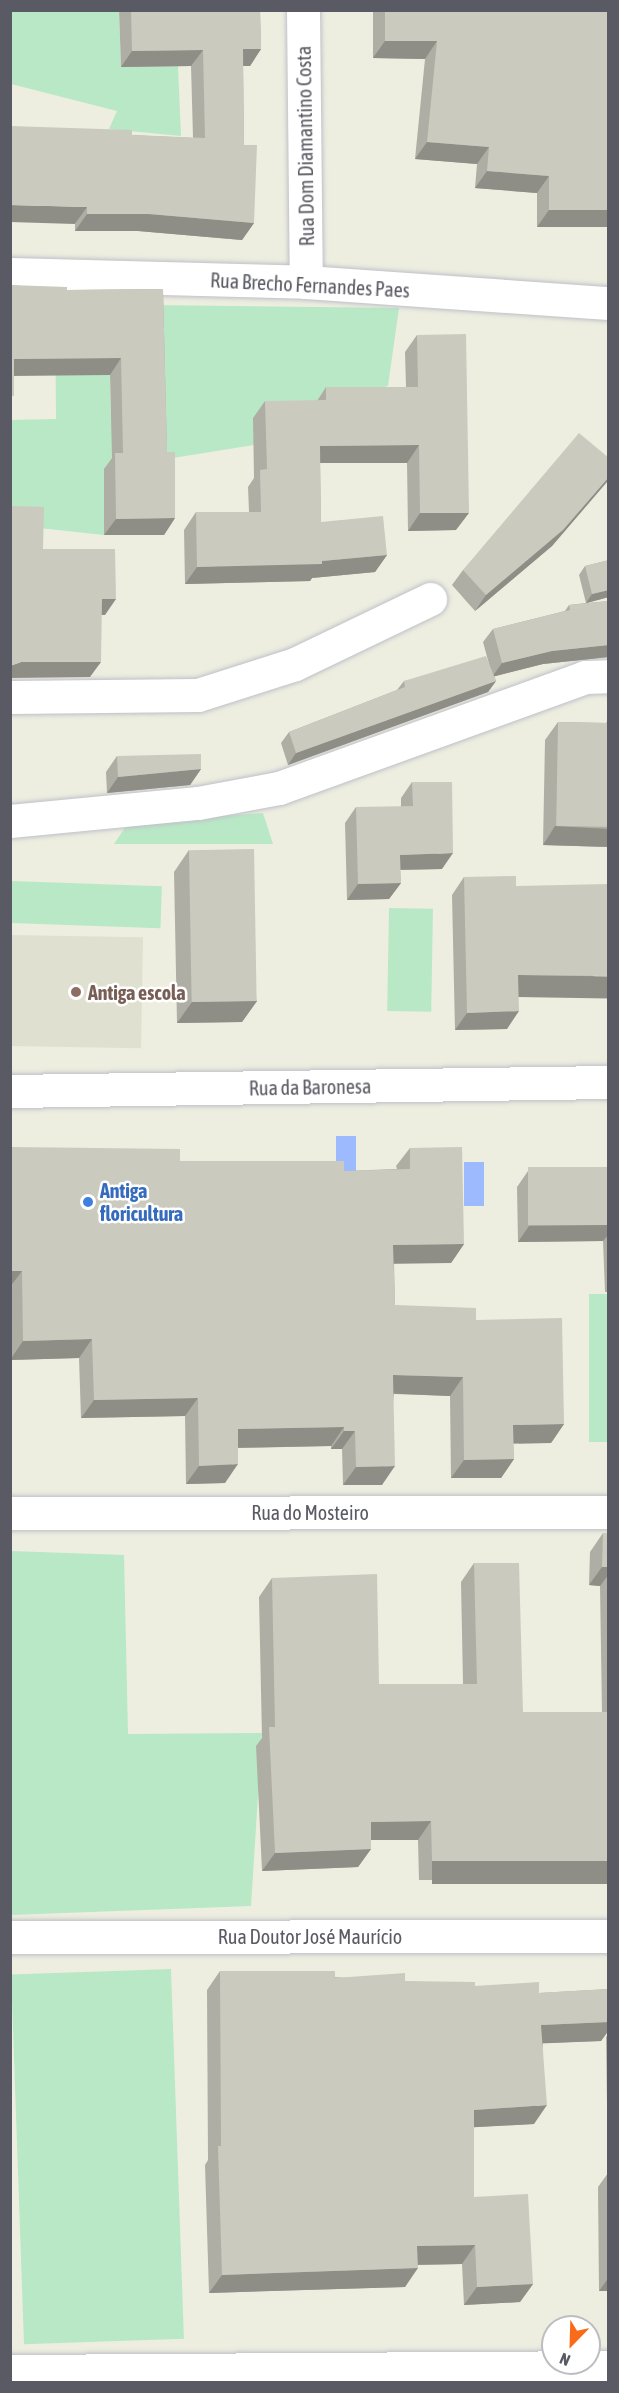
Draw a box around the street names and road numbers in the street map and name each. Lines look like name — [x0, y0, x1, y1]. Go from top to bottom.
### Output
street label: Rua Dom Diamantino Costa — [291, 45, 319, 247]
street label: Rua Brecho Fernandes Paes — [210, 268, 410, 302]
street label: Rua da Baronesa — [249, 1074, 371, 1100]
street label: Rua do Mosteiro — [251, 1500, 369, 1524]
street label: Rua Doutor José Maurício — [218, 1924, 402, 1948]

